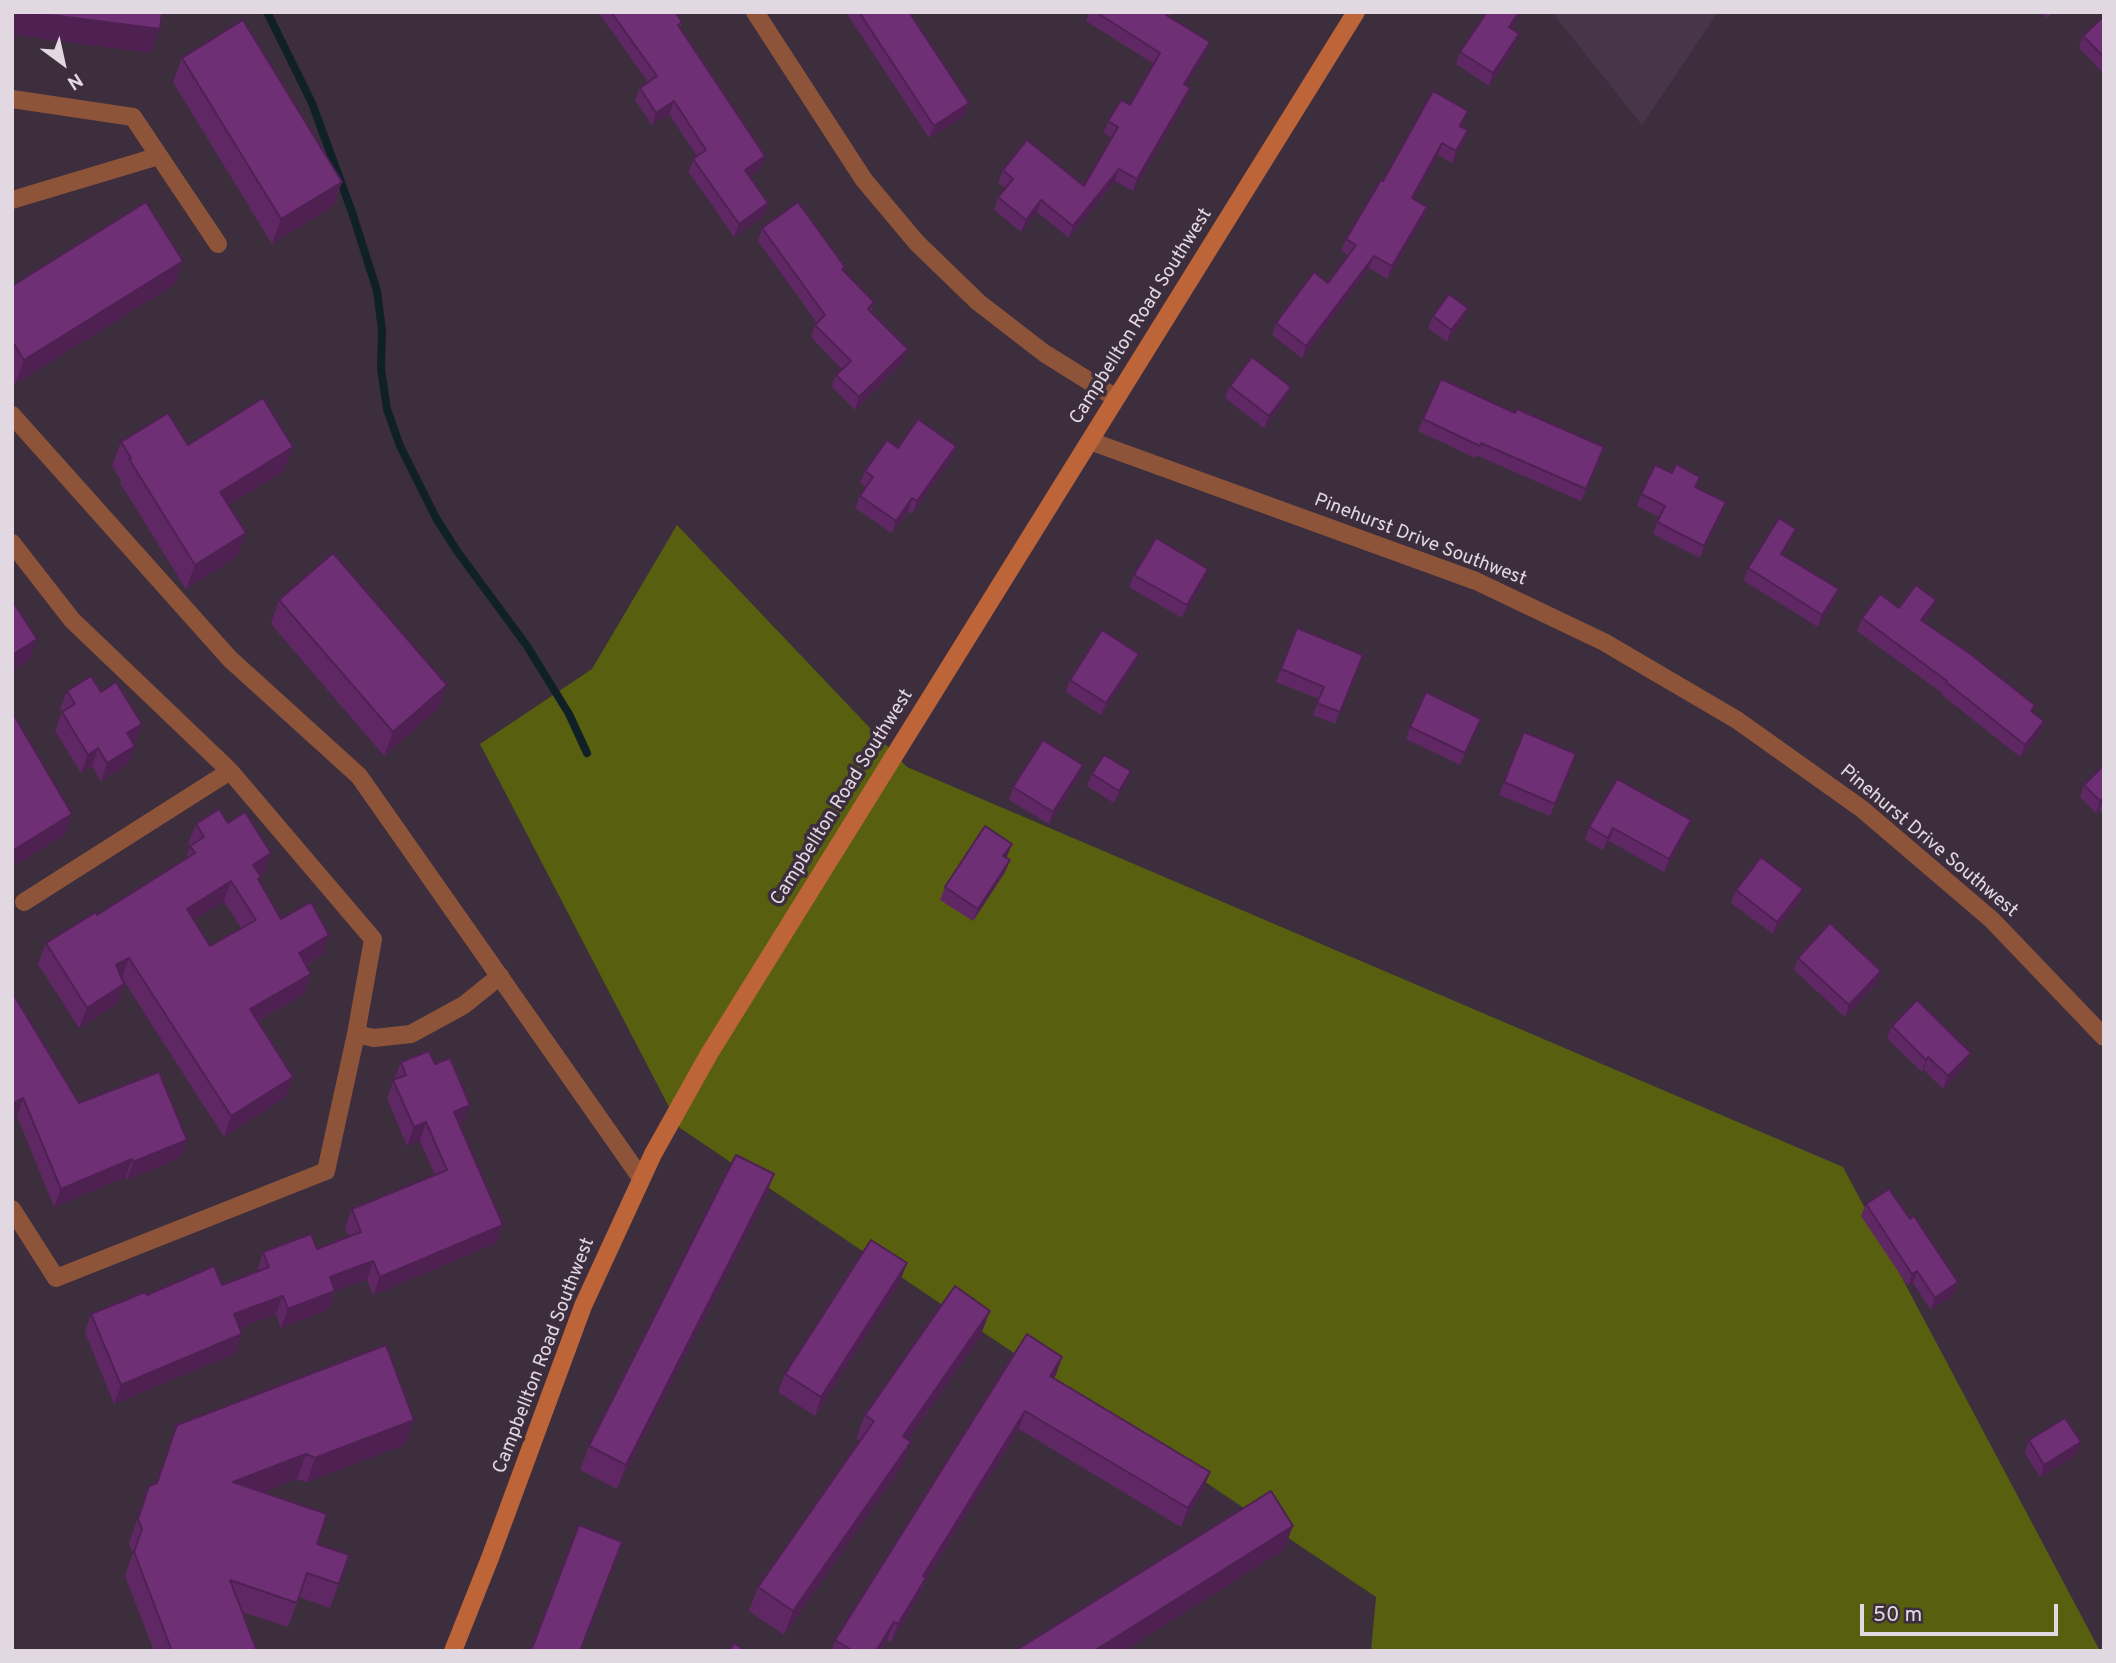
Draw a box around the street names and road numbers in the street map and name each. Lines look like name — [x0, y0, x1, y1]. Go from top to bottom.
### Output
street label: Campbellton Road Southwest — [1066, 205, 1218, 429]
street label: Pinehurst Drive Southwest — [1311, 490, 1529, 592]
street label: Campbellton Road Southwest — [767, 686, 919, 910]
street label: Pinehurst Drive Southwest — [1834, 761, 2022, 923]
street label: Campbellton Road Southwest — [489, 1235, 601, 1477]

